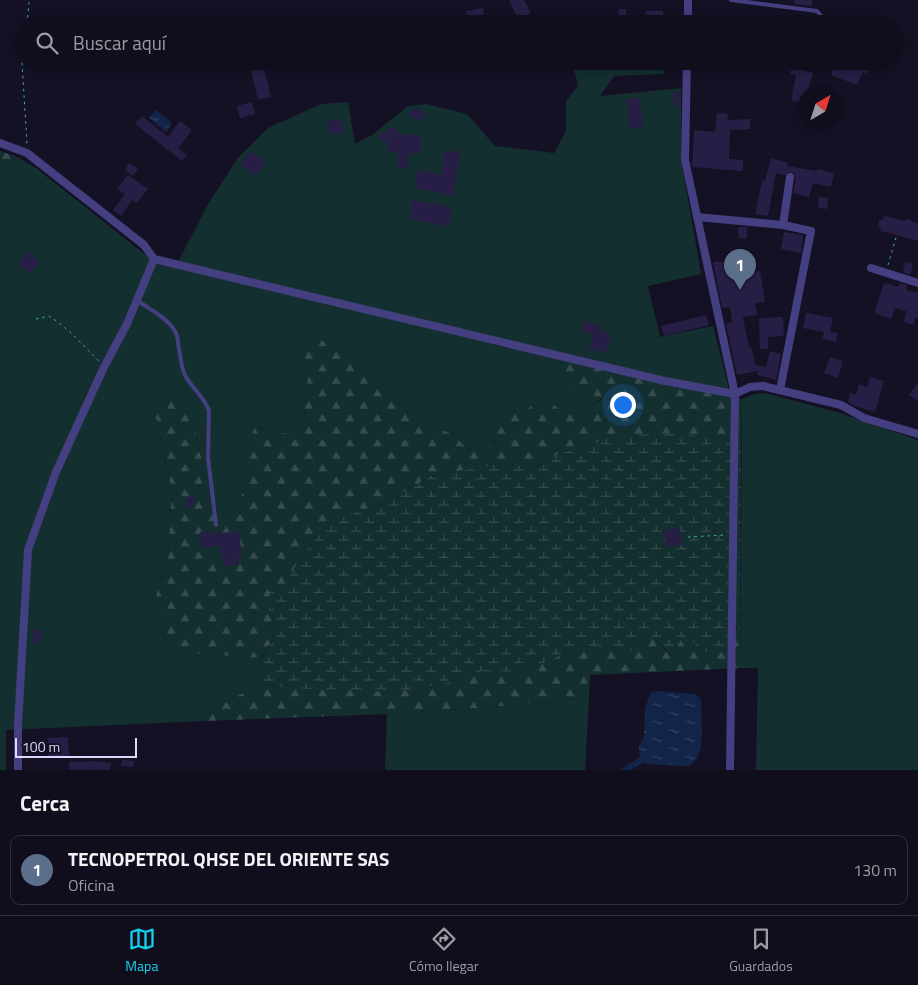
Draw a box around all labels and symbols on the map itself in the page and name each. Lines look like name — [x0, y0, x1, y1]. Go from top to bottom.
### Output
north arrow — [798, 85, 843, 130]
pin: 1 — [724, 249, 756, 290]
your location — [610, 392, 636, 418]
scale bar — [15, 735, 138, 758]

